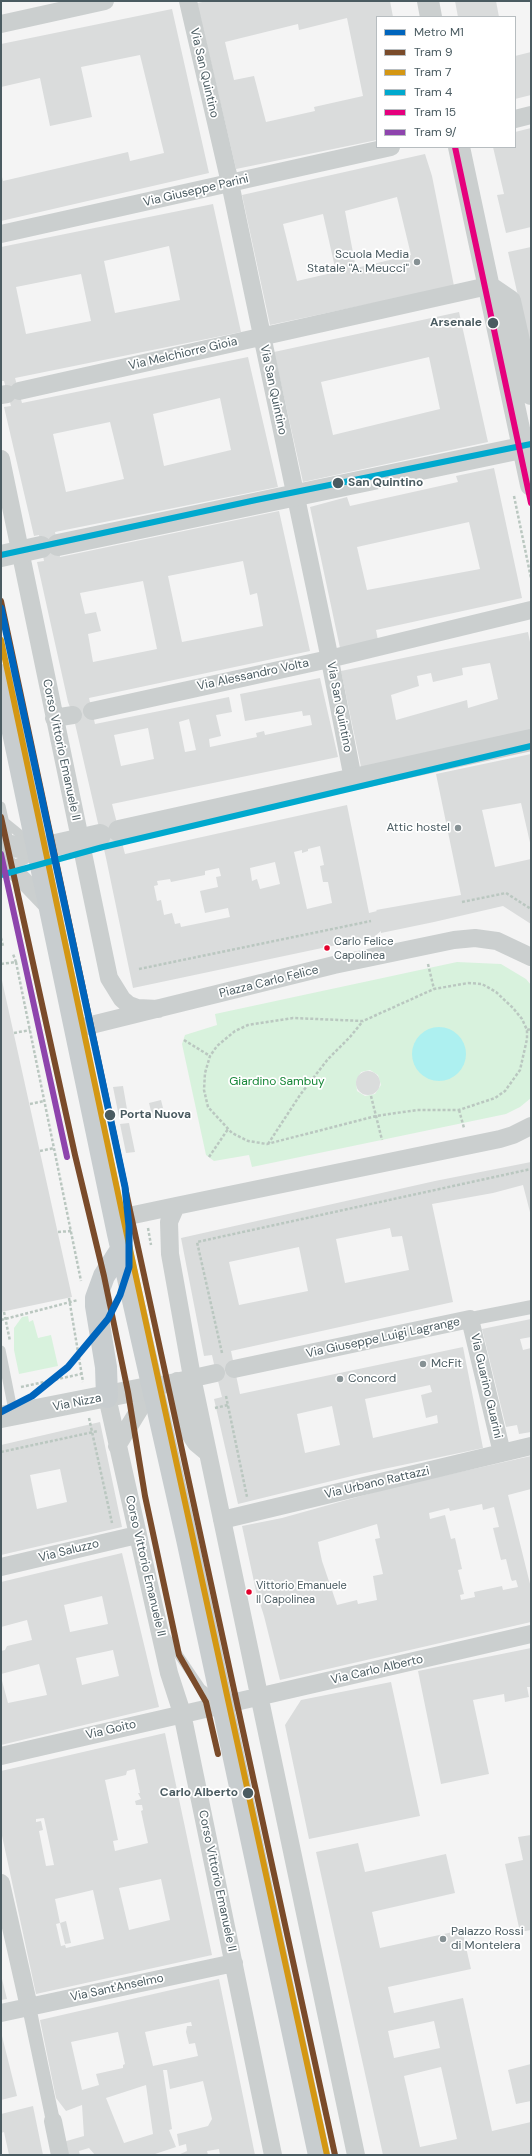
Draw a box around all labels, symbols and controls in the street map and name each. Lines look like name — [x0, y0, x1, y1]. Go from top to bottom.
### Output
legend — [376, 16, 516, 148]
text: Metro M1 — [414, 24, 464, 40]
street label: Via San Quintino — [187, 27, 221, 119]
text: Tram 9 — [414, 44, 452, 60]
text: Tram 7 — [414, 64, 451, 80]
text: Tram 4 — [414, 84, 452, 100]
text: Tram 15 — [414, 104, 456, 120]
text: Tram 9/ — [414, 124, 457, 140]
street label: Via Giuseppe Parini — [142, 172, 250, 210]
place label: Scuola Media Statale "A. Meucci" — [307, 248, 409, 276]
marker: Scuola Media Statale "A. Meucci" — [412, 257, 422, 267]
place label: Arsenale — [430, 316, 482, 330]
marker: Arsenale — [486, 316, 500, 330]
street label: Via Melchiorre Gioia — [127, 334, 239, 374]
street label: Via San Quintino — [256, 344, 290, 436]
marker: San Quintino — [331, 476, 345, 490]
place label: San Quintino — [348, 476, 423, 490]
street label: Via Alessandro Volta — [196, 656, 310, 694]
street label: Via San Quintino — [323, 661, 355, 753]
street label: Corso Vittorio Emanuele II — [39, 678, 83, 822]
place label: Attic hostel — [386, 821, 450, 835]
marker: Attic hostel — [453, 823, 463, 833]
place label: Carlo Felice Capolinea — [334, 935, 393, 961]
marker: Carlo Felice Capolinea — [322, 943, 332, 953]
street label: Piazza Carlo Felice — [218, 963, 320, 1001]
park label: Giardino Sambuy — [229, 1075, 325, 1089]
marker: Porta Nuova — [103, 1108, 117, 1122]
place label: Porta Nuova — [120, 1108, 191, 1122]
street label: Via Giuseppe Luigi Lagrange — [305, 1315, 461, 1361]
street label: Via Guarino Guarini — [467, 1332, 505, 1440]
place label: McFit — [431, 1357, 462, 1371]
marker: McFit — [418, 1359, 428, 1369]
place label: Concord — [348, 1372, 396, 1386]
marker: Concord — [335, 1374, 345, 1384]
street label: Via Nizza — [51, 1391, 103, 1415]
street label: Via Urbano Rattazzi — [323, 1464, 431, 1502]
street label: Corso Vittorio Emanuele II — [122, 1494, 168, 1638]
street label: Via Saluzzo — [37, 1537, 101, 1565]
place label: Vittorio Emanuele II Capolinea — [256, 1579, 347, 1605]
marker: Vittorio Emanuele II Capolinea — [244, 1587, 254, 1597]
street label: Via Carlo Alberto — [329, 1652, 425, 1688]
street label: Via Goito — [84, 1717, 138, 1743]
place label: Carlo Alberto — [160, 1786, 238, 1800]
marker: Carlo Alberto — [241, 1786, 255, 1800]
street label: Corso Vittorio Emanuele II — [195, 1809, 239, 1953]
place label: Palazzo Rossi di Montelera — [451, 1925, 524, 1953]
marker: Palazzo Rossi di Montelera — [438, 1934, 448, 1944]
street label: Via Sant'Anselmo — [69, 1971, 165, 2005]

